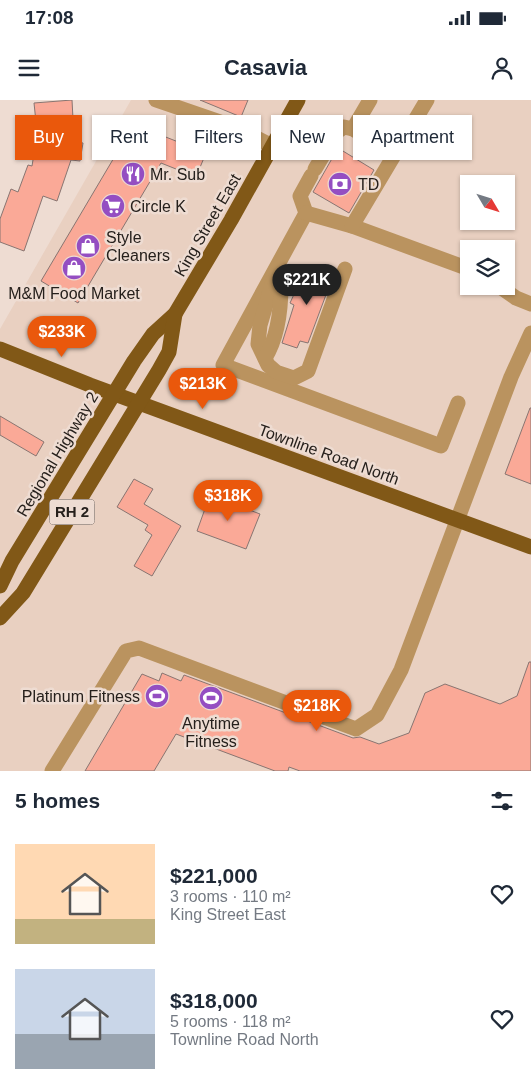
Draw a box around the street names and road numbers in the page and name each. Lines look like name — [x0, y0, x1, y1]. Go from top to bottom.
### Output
street label: King Street East — [171, 170, 244, 280]
street label: Regional Highway 2 — [13, 389, 101, 520]
street label: Townline Road North — [256, 421, 402, 488]
road number: RH 2 — [50, 500, 94, 524]

